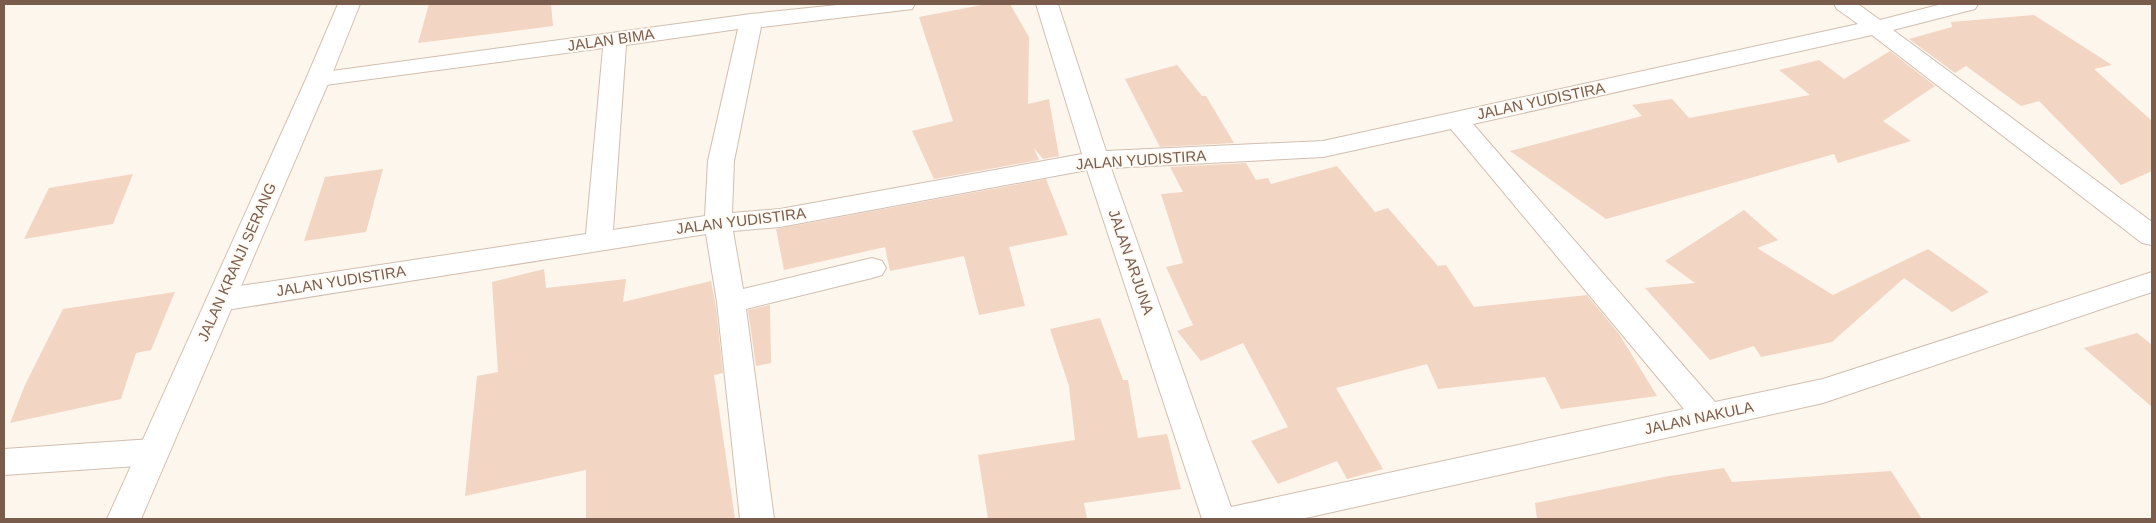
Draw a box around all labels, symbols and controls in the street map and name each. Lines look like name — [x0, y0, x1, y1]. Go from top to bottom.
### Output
street label: JALAN BIMA — [566, 25, 655, 54]
street label: JALAN YUDISTIRA — [1475, 79, 1607, 122]
street label: JALAN YUDISTIRA — [1075, 146, 1207, 173]
street label: JALAN KRANJI SERANG — [194, 180, 279, 344]
street label: JALAN YUDISTIRA — [675, 204, 807, 237]
street label: JALAN ARJUNA — [1106, 207, 1157, 317]
street label: JALAN YUDISTIRA — [275, 262, 407, 299]
street label: JALAN NAKULA — [1643, 398, 1755, 437]

